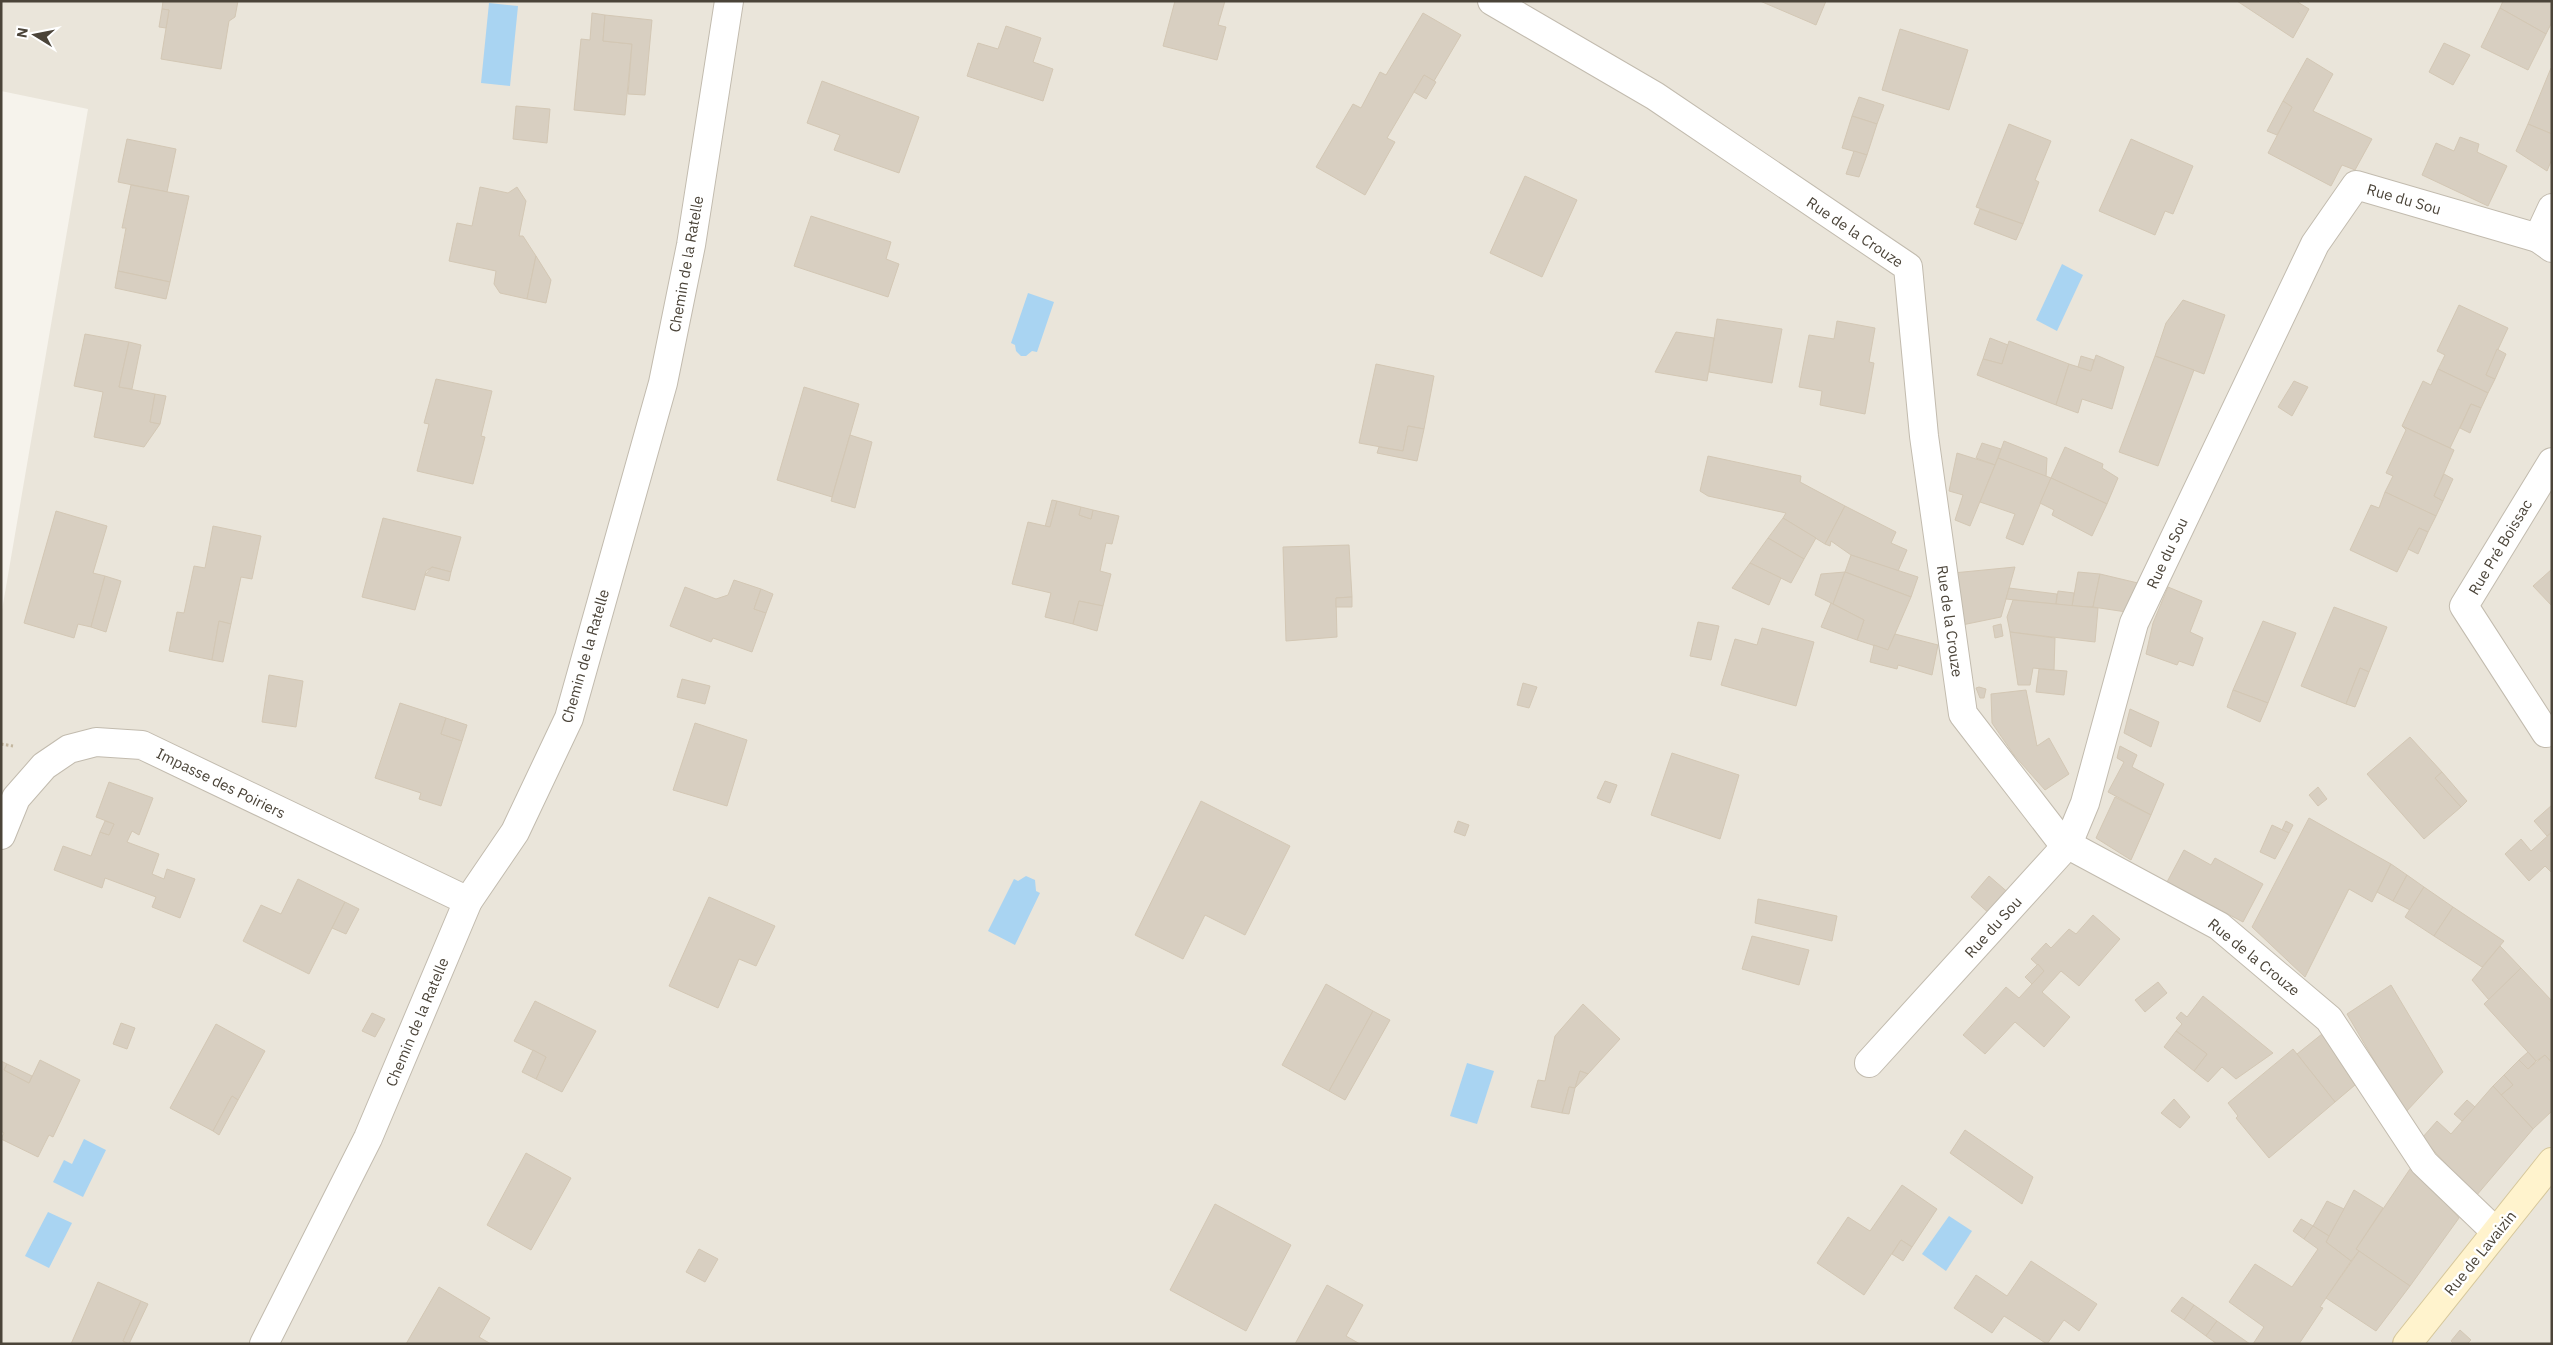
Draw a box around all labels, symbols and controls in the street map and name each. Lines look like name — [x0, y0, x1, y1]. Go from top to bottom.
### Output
north arrow — [10, 10, 60, 60]
text: N — [12, 26, 32, 39]
street label: Rue du Sou — [2365, 179, 2443, 219]
street label: Rue de la Crouze — [1803, 193, 1907, 271]
street label: Chemin de la Ratelle — [665, 194, 707, 334]
street label: Rue Pré Boissac — [2464, 495, 2536, 598]
street label: Rue du Sou — [2142, 514, 2192, 592]
street label: Rue de la Crouze — [1933, 564, 1967, 678]
street label: Chemin de la Ratelle — [557, 587, 613, 725]
street label: Impasse des Poiriers — [153, 744, 289, 822]
street label: Rue du Sou — [1960, 892, 2026, 962]
street label: Rue de la Crouze — [2204, 914, 2304, 1000]
street label: Chemin de la Ratelle — [381, 955, 453, 1089]
street label: Rue de Lavaizin — [2440, 1207, 2520, 1299]

